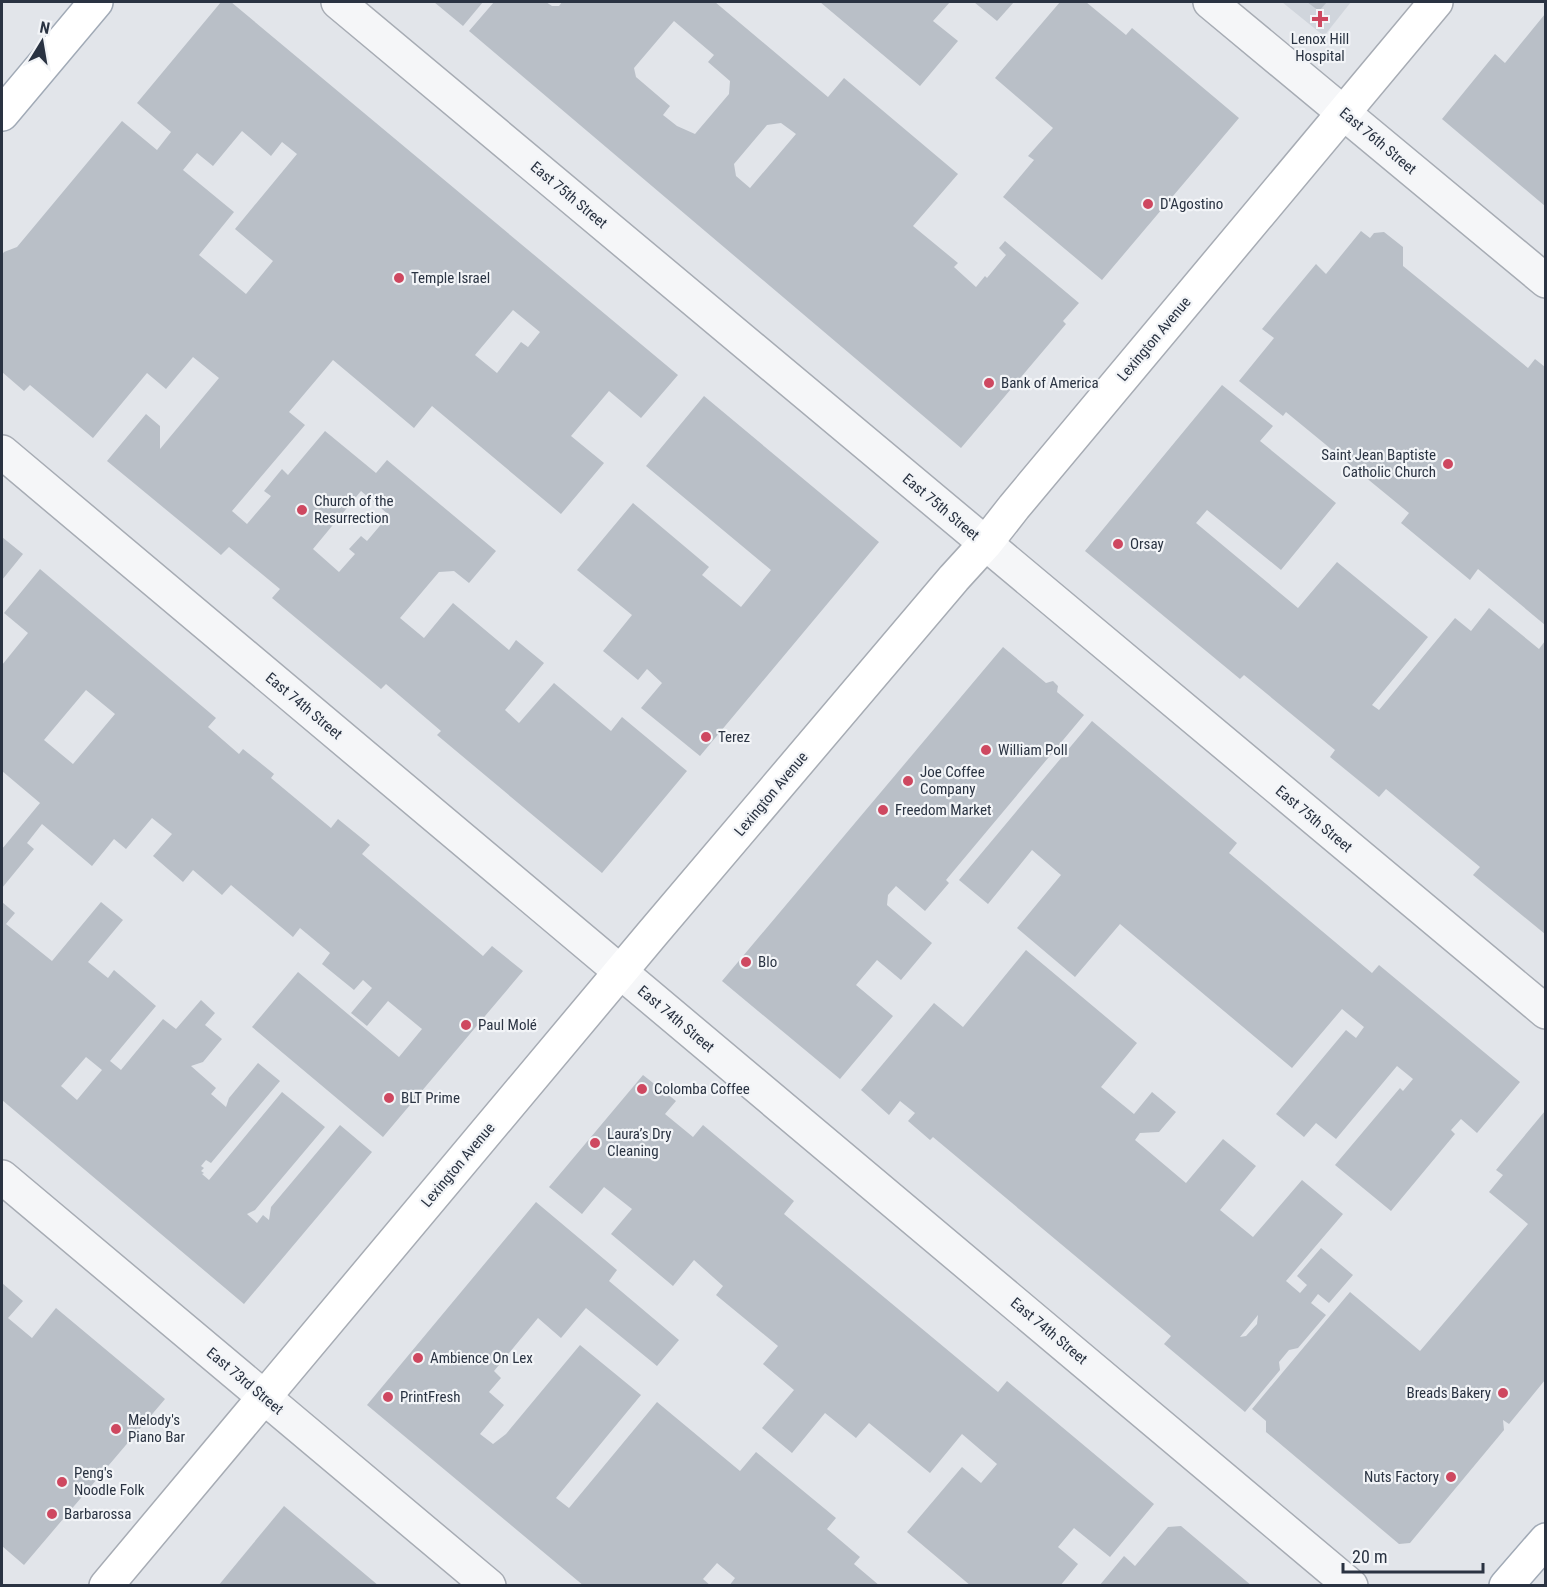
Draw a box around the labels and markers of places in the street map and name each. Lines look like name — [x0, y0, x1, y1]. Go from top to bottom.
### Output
marker: Lenox Hill Hospital — [1311, 10, 1329, 28]
place label: Lenox Hill Hospital — [1291, 30, 1349, 65]
place label: D'Agostino — [1160, 195, 1223, 213]
marker: D'Agostino — [1141, 197, 1155, 211]
place label: Temple Israel — [411, 269, 490, 287]
marker: Temple Israel — [392, 271, 406, 285]
place label: Bank of America — [1001, 374, 1099, 392]
marker: Bank of America — [982, 376, 996, 390]
place label: Saint Jean Baptiste Catholic Church — [1321, 446, 1436, 481]
marker: Saint Jean Baptiste Catholic Church — [1441, 457, 1455, 471]
place label: Church of the Resurrection — [314, 492, 393, 527]
marker: Church of the Resurrection — [295, 503, 309, 517]
place label: Orsay — [1130, 535, 1164, 553]
marker: Orsay — [1111, 537, 1125, 551]
place label: Terez — [718, 728, 750, 746]
marker: Terez — [699, 730, 713, 744]
place label: William Poll — [998, 741, 1068, 759]
marker: William Poll — [979, 743, 993, 757]
place label: Joe Coffee Company — [920, 763, 985, 798]
marker: Joe Coffee Company — [901, 774, 915, 788]
place label: Freedom Market — [895, 801, 991, 819]
marker: Freedom Market — [876, 803, 890, 817]
place label: Blo — [758, 953, 777, 971]
marker: Blo — [739, 955, 753, 969]
place label: Paul Molé — [478, 1016, 537, 1034]
marker: Paul Molé — [459, 1018, 473, 1032]
place label: Colomba Coffee — [654, 1080, 750, 1098]
marker: Colomba Coffee — [635, 1082, 649, 1096]
place label: BLT Prime — [401, 1089, 460, 1107]
marker: BLT Prime — [382, 1091, 396, 1105]
place label: Laura’s Dry Cleaning — [607, 1125, 671, 1160]
marker: Laura’s Dry Cleaning — [588, 1136, 602, 1150]
place label: Ambience On Lex — [430, 1349, 533, 1367]
marker: Ambience On Lex — [411, 1351, 425, 1365]
place label: Breads Bakery — [1406, 1384, 1491, 1402]
marker: Breads Bakery — [1496, 1386, 1510, 1400]
place label: PrintFresh — [400, 1388, 461, 1406]
marker: PrintFresh — [381, 1390, 395, 1404]
place label: Melody's Piano Bar — [128, 1411, 186, 1446]
marker: Melody's Piano Bar — [109, 1422, 123, 1436]
place label: Peng's Noodle Folk — [74, 1464, 145, 1499]
place label: Nuts Factory — [1364, 1468, 1439, 1486]
marker: Nuts Factory — [1444, 1470, 1458, 1484]
marker: Peng's Noodle Folk — [55, 1475, 69, 1489]
place label: Barbarossa — [64, 1505, 131, 1523]
marker: Barbarossa — [45, 1507, 59, 1521]

